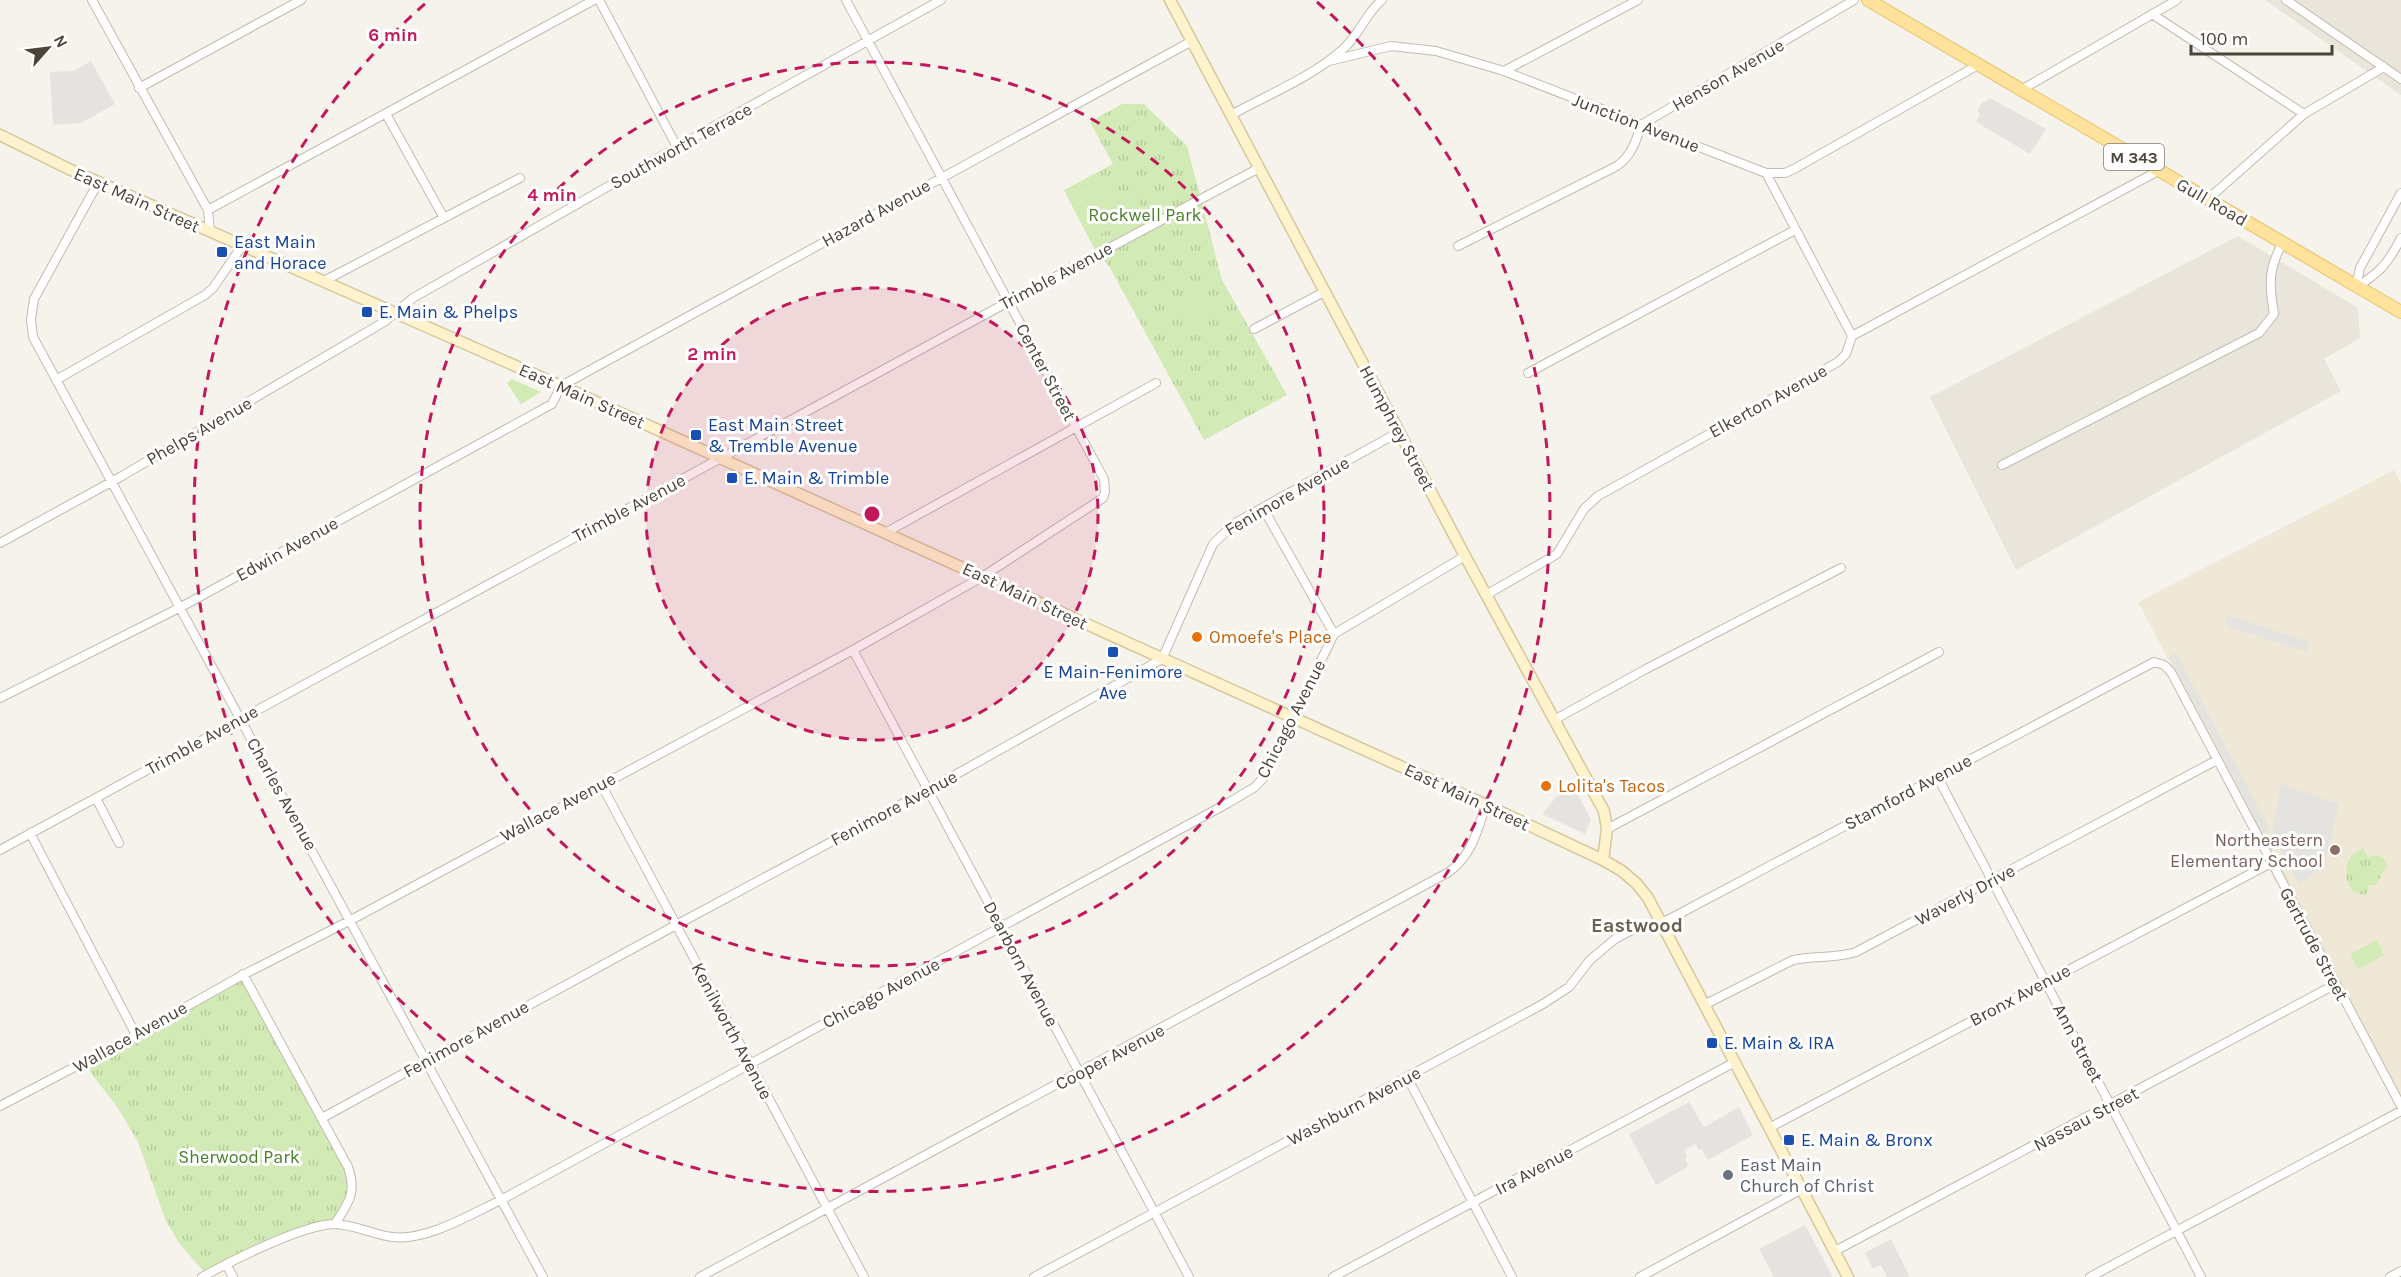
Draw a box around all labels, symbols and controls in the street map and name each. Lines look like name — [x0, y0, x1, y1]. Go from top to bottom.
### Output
north arrow — [18, 18, 78, 78]
scale bar — [2191, 18, 2332, 56]
text: 6 min — [368, 24, 418, 46]
text: 100 m — [2200, 28, 2248, 50]
text: N — [50, 32, 72, 51]
street label: Henson Avenue — [1668, 34, 1788, 116]
street label: Junction Avenue — [1569, 89, 1703, 157]
street label: Southworth Terrace — [606, 98, 756, 194]
road number: M 343 — [2104, 144, 2164, 170]
street label: East Main Street — [71, 162, 204, 238]
street label: Gull Road — [2173, 173, 2251, 231]
street label: Hazard Avenue — [818, 174, 934, 252]
text: 4 min — [527, 184, 577, 206]
park label: Rockwell Park — [1088, 204, 1202, 226]
place label: East Main and Horace — [234, 231, 327, 274]
street label: Trimble Avenue — [996, 237, 1116, 315]
marker: East Main and Horace — [215, 245, 229, 259]
place label: E. Main & Phelps — [379, 301, 518, 323]
marker: E. Main & Phelps — [360, 305, 374, 319]
street label: Center Street — [1011, 319, 1081, 425]
text: 2 min — [687, 343, 737, 365]
street label: East Main Street — [516, 358, 649, 434]
street label: Elkerton Avenue — [1705, 359, 1831, 443]
street label: Humphrey Street — [1355, 361, 1439, 495]
street label: Phelps Avenue — [142, 392, 256, 470]
place label: East Main Street & Tremble Avenue — [708, 414, 857, 457]
marker: East Main Street & Tremble Avenue — [689, 428, 703, 442]
street label: Fenimore Avenue — [1221, 451, 1353, 541]
place label: E. Main & Trimble — [744, 467, 889, 489]
street label: Trimble Avenue — [569, 469, 689, 547]
marker: E. Main & Trimble — [725, 471, 739, 485]
centre of rings — [862, 504, 882, 524]
street label: Edwin Avenue — [232, 512, 342, 586]
street label: East Main Street — [959, 557, 1091, 635]
place label: Omoefe's Place — [1209, 626, 1332, 648]
marker: Omoefe's Place — [1190, 630, 1204, 644]
marker: E Main-Fenimore Ave — [1106, 645, 1120, 659]
street label: Chicago Avenue — [1252, 656, 1330, 782]
place label: E Main-Fenimore Ave — [1044, 661, 1182, 704]
street label: Trimble Avenue — [142, 700, 262, 780]
street label: Charles Avenue — [242, 734, 322, 854]
street label: Stamford Avenue — [1841, 749, 1975, 835]
street label: East Main Street — [1401, 758, 1533, 836]
street label: Fenimore Avenue — [827, 765, 961, 851]
street label: Wallace Avenue — [497, 767, 619, 847]
place label: Lolita's Tacos — [1558, 775, 1665, 797]
marker: Lolita's Tacos — [1539, 779, 1553, 793]
place label: Northeastern Elementary School — [2170, 829, 2323, 872]
marker: Northeastern Elementary School — [2328, 843, 2342, 857]
street label: Waverly Drive — [1911, 859, 2019, 931]
street label: Gertrude Street — [2275, 884, 2353, 1005]
street label: Dearborn Avenue — [979, 897, 1063, 1031]
district label: Eastwood — [1591, 914, 1683, 937]
street label: Chicago Avenue — [818, 953, 944, 1033]
street label: Kenilworth Avenue — [687, 959, 777, 1103]
street label: Bronx Avenue — [1966, 959, 2074, 1031]
street label: Fenimore Avenue — [399, 995, 533, 1083]
street label: Wallace Avenue — [69, 996, 191, 1078]
street label: Ann Street — [2048, 1000, 2108, 1086]
street label: Cooper Avenue — [1052, 1019, 1168, 1095]
place label: E. Main & IRA — [1724, 1032, 1834, 1054]
marker: E. Main & IRA — [1705, 1036, 1719, 1050]
street label: Washburn Avenue — [1283, 1061, 1425, 1151]
street label: Nassau Street — [2030, 1082, 2142, 1156]
place label: E. Main & Bronx — [1801, 1129, 1933, 1151]
marker: E. Main & Bronx — [1782, 1133, 1796, 1147]
street label: Ira Avenue — [1491, 1140, 1577, 1200]
park label: Sherwood Park — [178, 1146, 300, 1168]
place label: East Main Church of Christ — [1740, 1154, 1874, 1197]
marker: East Main Church of Christ — [1721, 1168, 1735, 1182]

